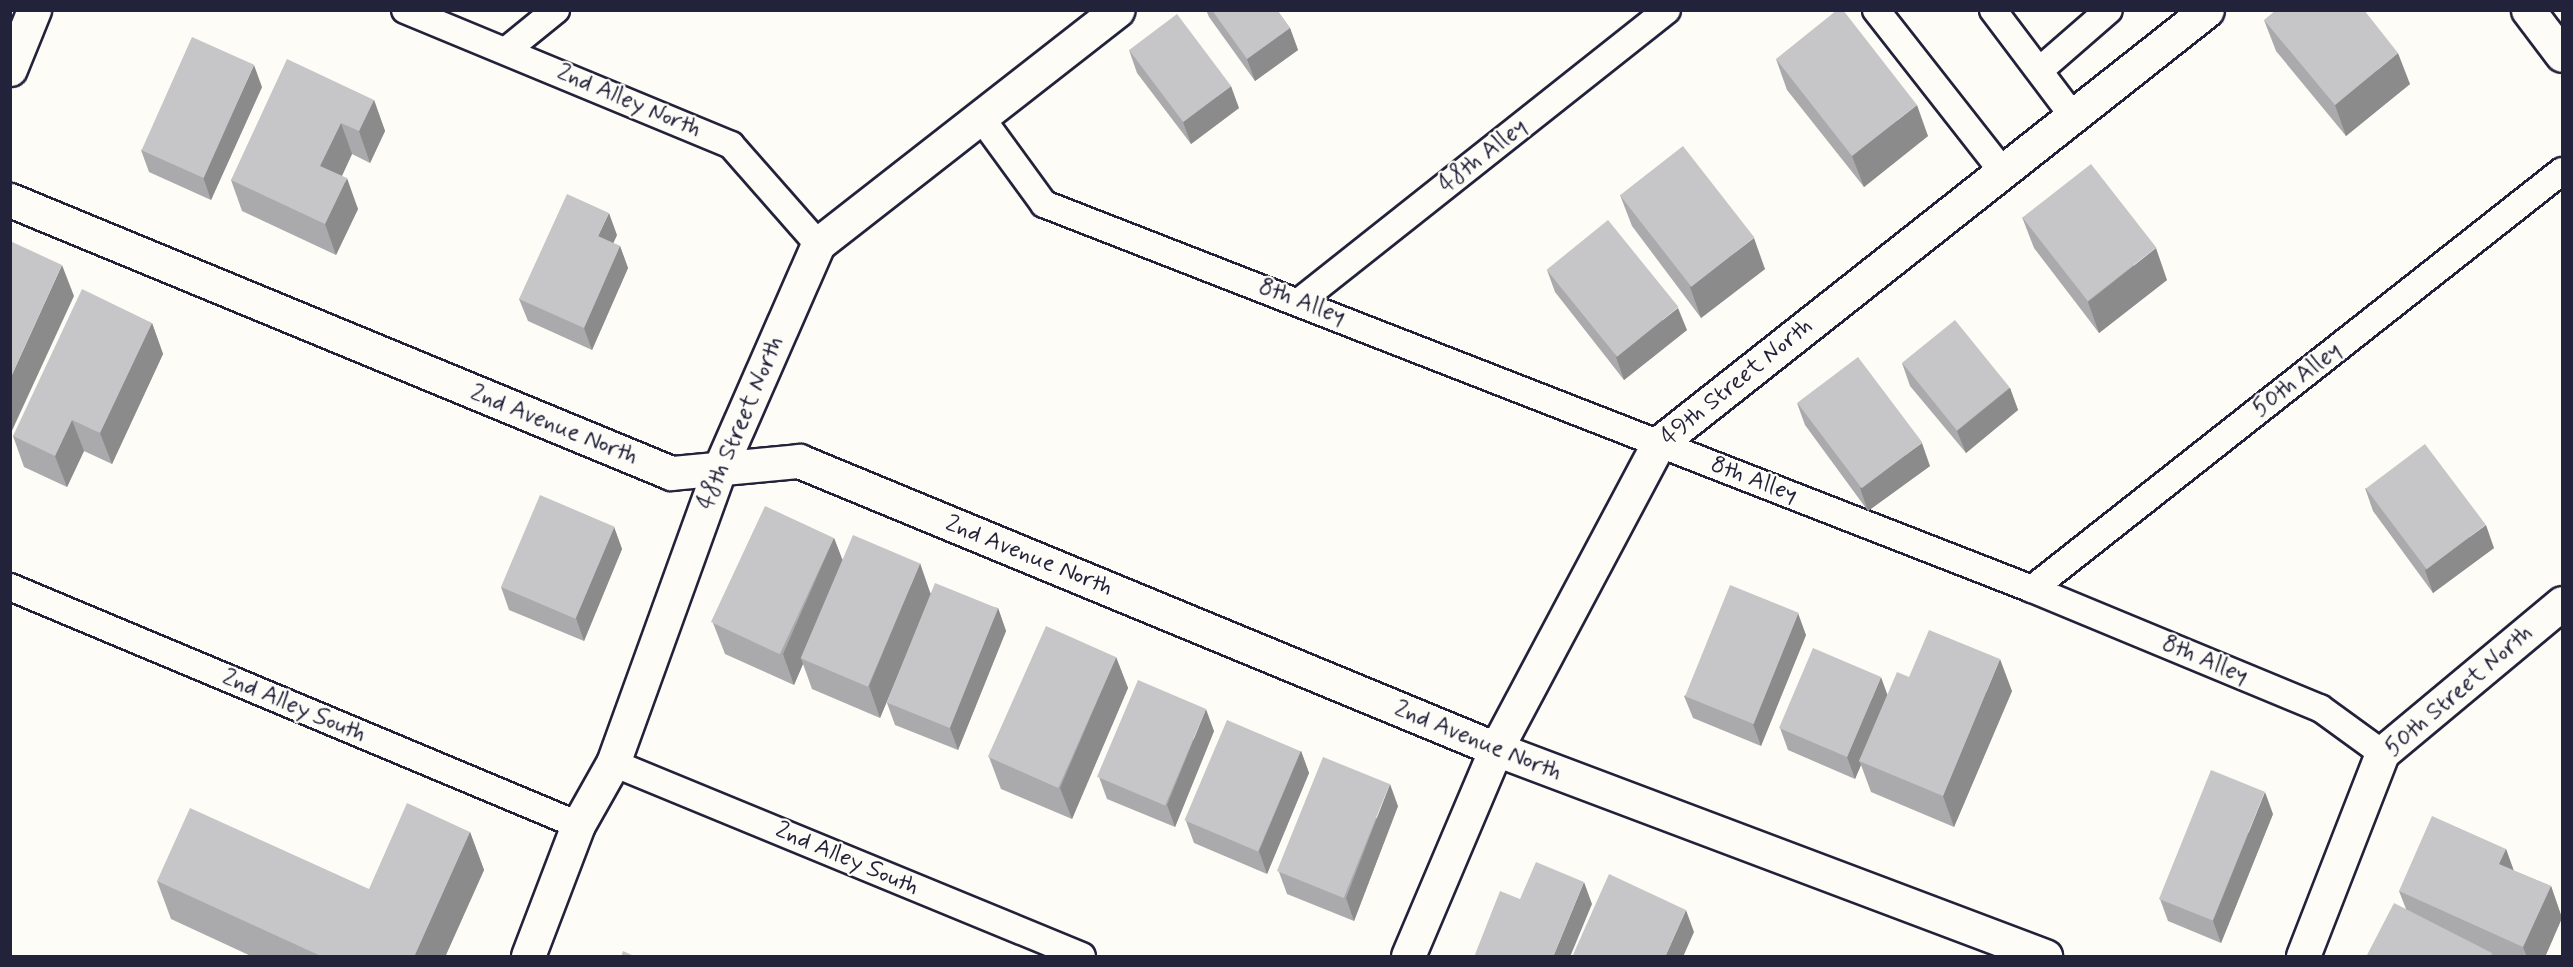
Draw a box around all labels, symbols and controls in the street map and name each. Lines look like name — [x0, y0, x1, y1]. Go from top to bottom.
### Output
street label: 2nd Alley North — [552, 58, 706, 144]
street label: 48th Alley — [1433, 113, 1533, 199]
street label: 8th Alley — [1255, 272, 1349, 332]
street label: 49th Street North — [1656, 312, 1818, 452]
street label: 48th Street North — [692, 332, 790, 514]
street label: 50th Alley — [2247, 336, 2347, 424]
street label: 2nd Avenue North — [465, 378, 643, 472]
street label: 8th Alley — [1707, 450, 1801, 510]
street label: 2nd Avenue North — [940, 509, 1118, 603]
street label: 50th Street North — [2379, 619, 2539, 763]
street label: 8th Alley — [2158, 629, 2252, 691]
street label: 2nd Alley South — [219, 663, 369, 749]
street label: 2nd Avenue North — [1389, 694, 1567, 788]
street label: 2nd Alley South — [772, 816, 922, 902]

